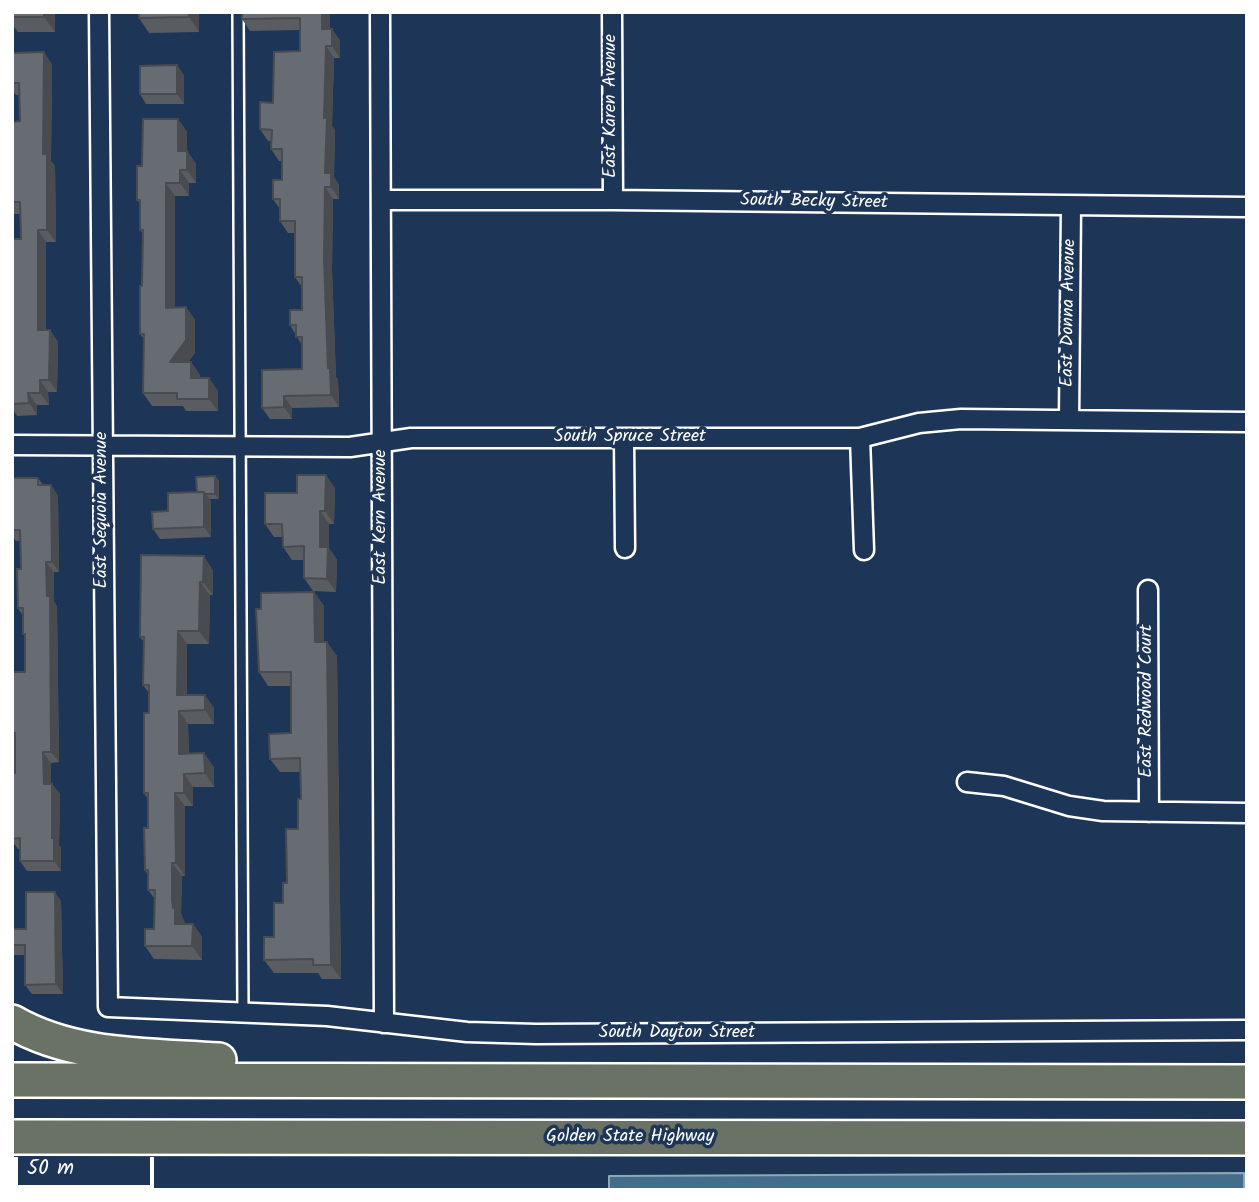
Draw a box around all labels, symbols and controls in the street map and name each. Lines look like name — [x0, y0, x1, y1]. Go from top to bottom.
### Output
street label: East Karen Avenue — [601, 34, 623, 178]
street label: South Becky Street — [740, 191, 888, 215]
street label: East Donna Avenue — [1058, 239, 1082, 387]
street label: South Spruce Street — [554, 427, 706, 449]
street label: East Sequoia Avenue — [92, 432, 114, 588]
street label: East Kern Avenue — [371, 449, 393, 585]
street label: East Redwood Court — [1137, 624, 1159, 778]
street label: South Dayton Street — [599, 1023, 755, 1045]
street label: Golden State Highway — [546, 1127, 714, 1149]
scale bar — [18, 1142, 158, 1186]
text: 50 m — [27, 1152, 74, 1185]

